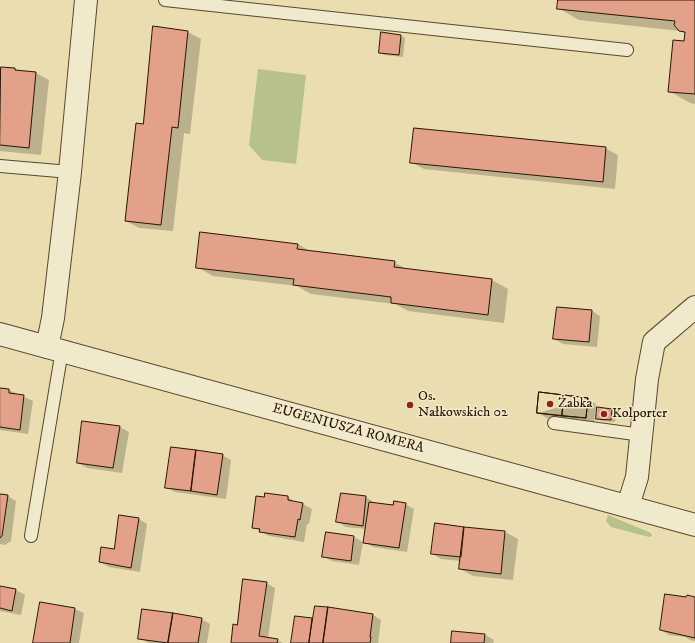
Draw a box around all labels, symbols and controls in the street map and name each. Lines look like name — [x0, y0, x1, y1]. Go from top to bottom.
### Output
place label: Os. Nałkowskich 02 — [418, 389, 508, 422]
place label: Żabka — [558, 396, 592, 412]
marker: Żabka — [545, 399, 555, 409]
marker: Os. Nałkowskich 02 — [405, 400, 415, 410]
street label: EUGENIUSZA ROMERA — [270, 401, 426, 457]
place label: Kolporter — [612, 406, 667, 422]
marker: Kolporter — [599, 409, 609, 419]

